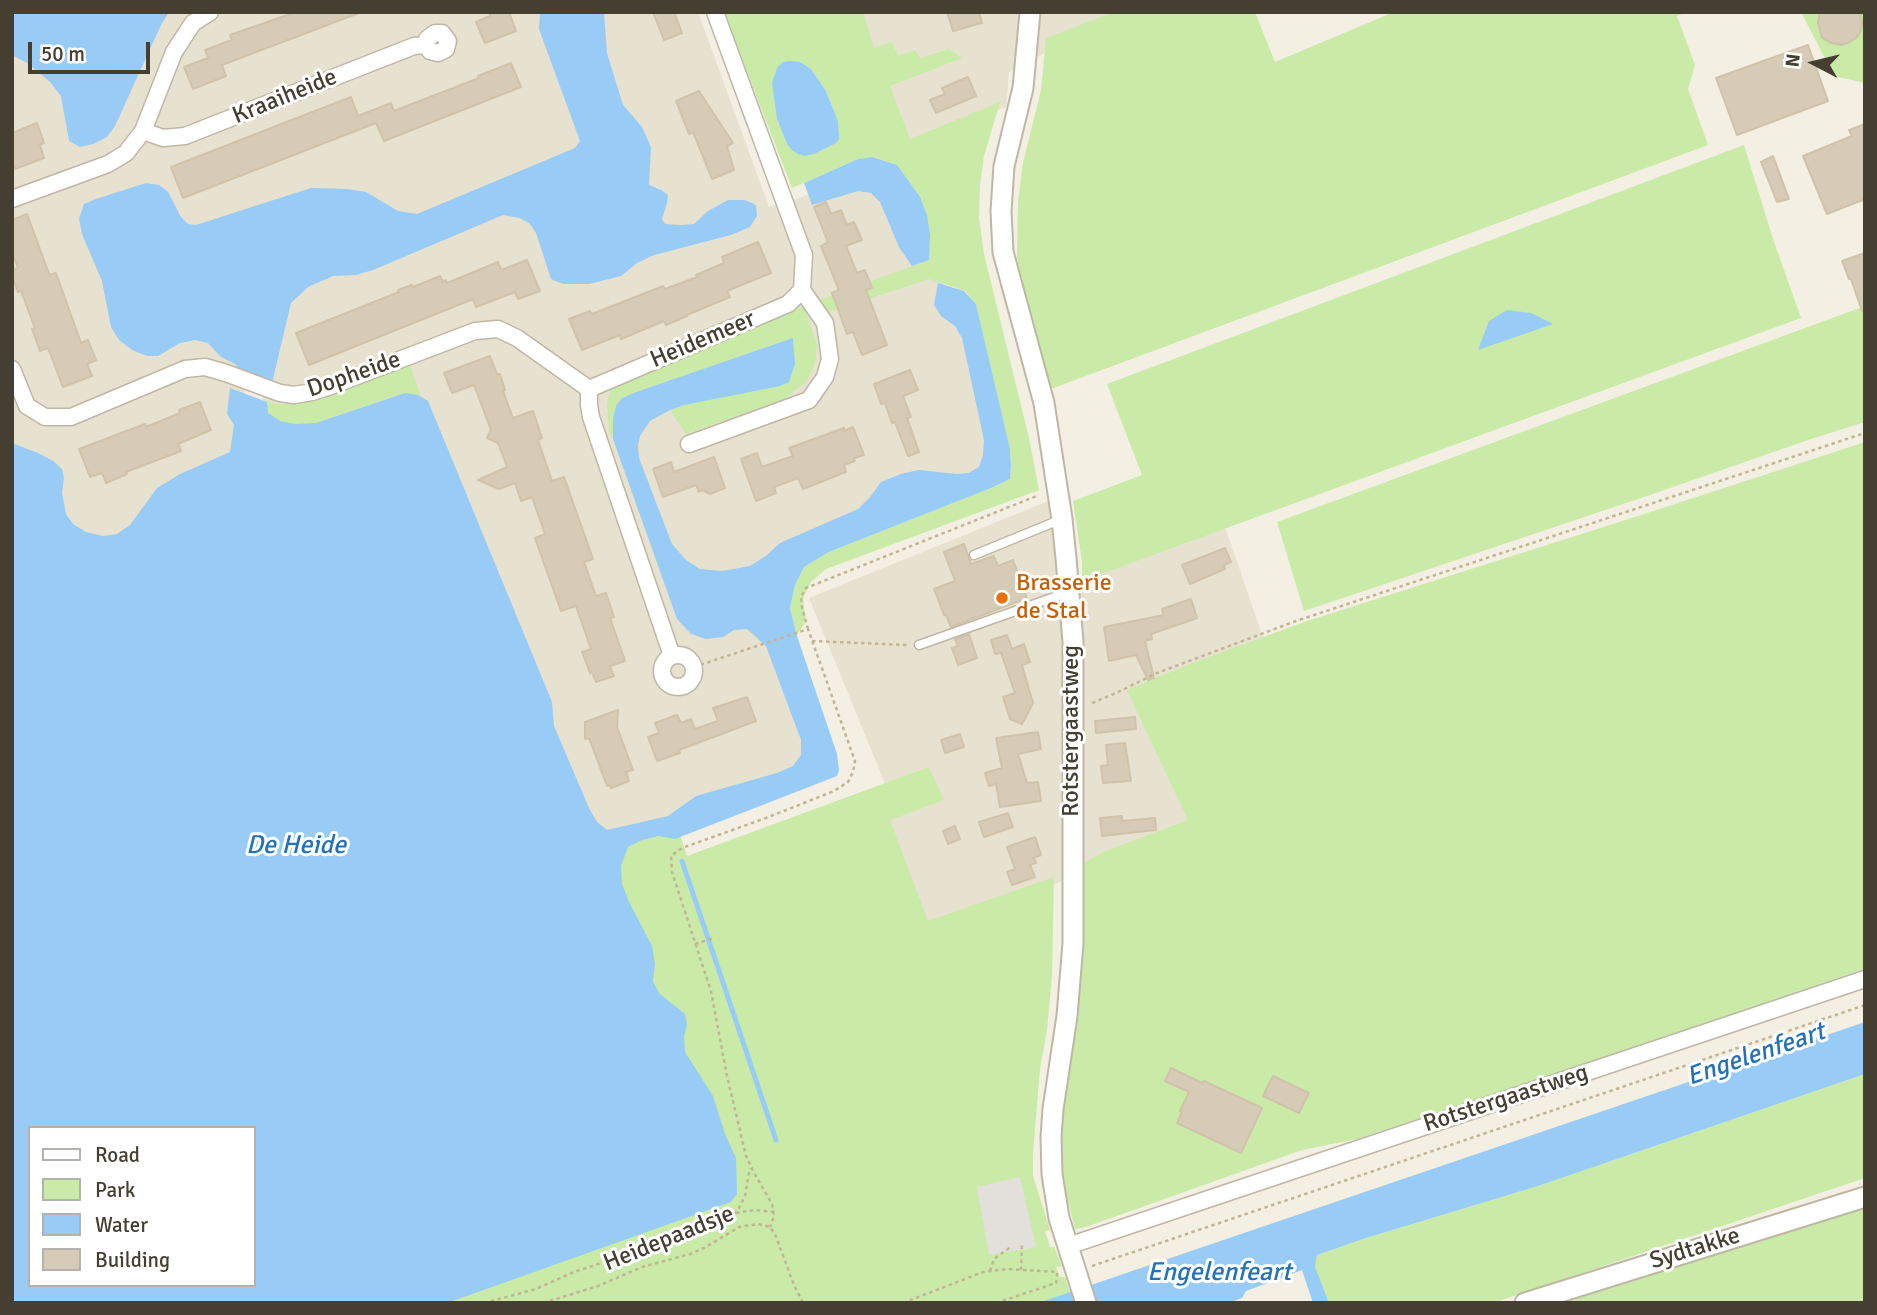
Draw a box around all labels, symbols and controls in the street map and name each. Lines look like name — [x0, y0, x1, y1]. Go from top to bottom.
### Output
scale bar — [32, 28, 154, 72]
north arrow — [1779, 28, 1849, 98]
text: 50 m — [41, 41, 85, 67]
text: N — [1780, 52, 1806, 68]
street label: Kraaiheide — [229, 63, 341, 131]
street label: Heidemeer — [646, 305, 760, 375]
street label: Dopheide — [303, 346, 405, 404]
place label: Brasserie de Stal — [1016, 570, 1112, 626]
marker: Brasserie de Stal — [994, 590, 1010, 606]
street label: Rotstergaastweg — [1058, 645, 1086, 817]
water label: De Heide — [246, 830, 346, 862]
water label: Engelenfeart — [1683, 1017, 1829, 1093]
street label: Rotstergaastweg — [1420, 1059, 1592, 1139]
legend — [28, 1126, 256, 1287]
text: Road — [95, 1142, 140, 1168]
text: Park — [95, 1177, 135, 1203]
street label: Heidepaadsje — [599, 1200, 739, 1278]
text: Water — [95, 1212, 148, 1238]
street label: Sydtakke — [1646, 1222, 1744, 1276]
text: Building — [95, 1247, 170, 1273]
water label: Engelenfeart — [1147, 1257, 1291, 1289]

